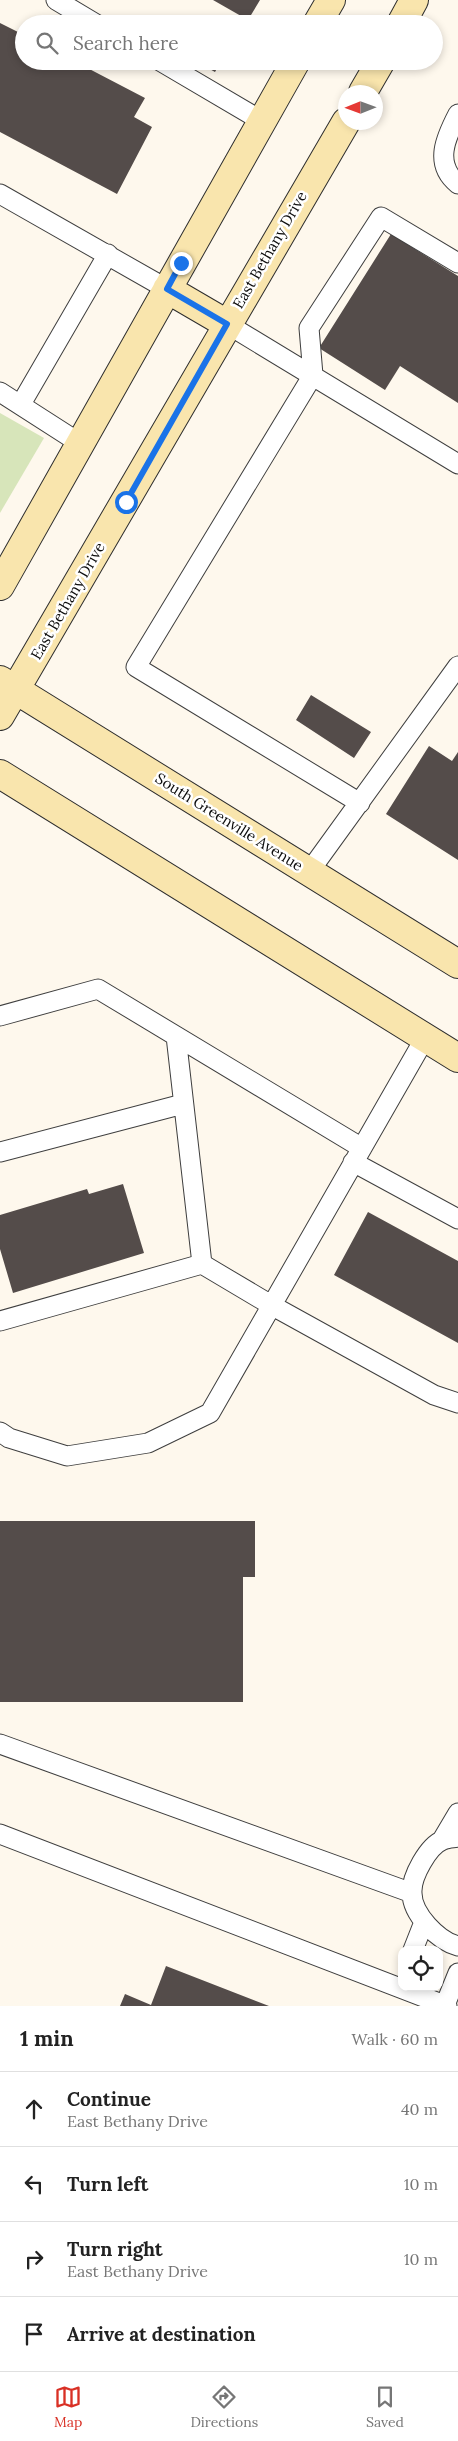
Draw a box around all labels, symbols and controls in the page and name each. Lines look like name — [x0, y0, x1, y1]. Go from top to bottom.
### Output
search box — [15, 15, 443, 70]
icon: search — [33, 29, 61, 57]
text: Search here — [73, 31, 179, 55]
north arrow — [338, 85, 383, 130]
street label: East Bethany Drive — [228, 188, 311, 312]
route end — [170, 252, 193, 275]
route start — [115, 491, 138, 514]
street label: East Bethany Drive — [26, 539, 109, 663]
street label: South Greenville Avenue — [152, 768, 307, 875]
map controls — [398, 1946, 443, 1991]
button: locate — [398, 1946, 443, 1991]
text: 1 min — [20, 2025, 74, 2052]
text: Walk · 60 m — [351, 2029, 438, 2049]
text: Continue — [67, 2087, 151, 2111]
icon: ahead — [20, 2095, 48, 2123]
text: 40 m — [401, 2099, 438, 2119]
text: East Bethany Drive — [67, 2111, 208, 2131]
icon: left — [20, 2170, 48, 2198]
text: Turn left — [67, 2172, 148, 2196]
text: 10 m — [404, 2174, 438, 2194]
text: Turn right — [67, 2237, 163, 2261]
icon: right — [20, 2245, 48, 2273]
text: 10 m — [404, 2249, 438, 2269]
text: East Bethany Drive — [67, 2261, 208, 2281]
icon: arrive — [20, 2320, 48, 2348]
text: Arrive at destination — [67, 2322, 256, 2346]
tab: Map — [54, 2383, 82, 2431]
tab: Directions — [190, 2383, 258, 2431]
tab: Saved — [366, 2383, 404, 2431]

